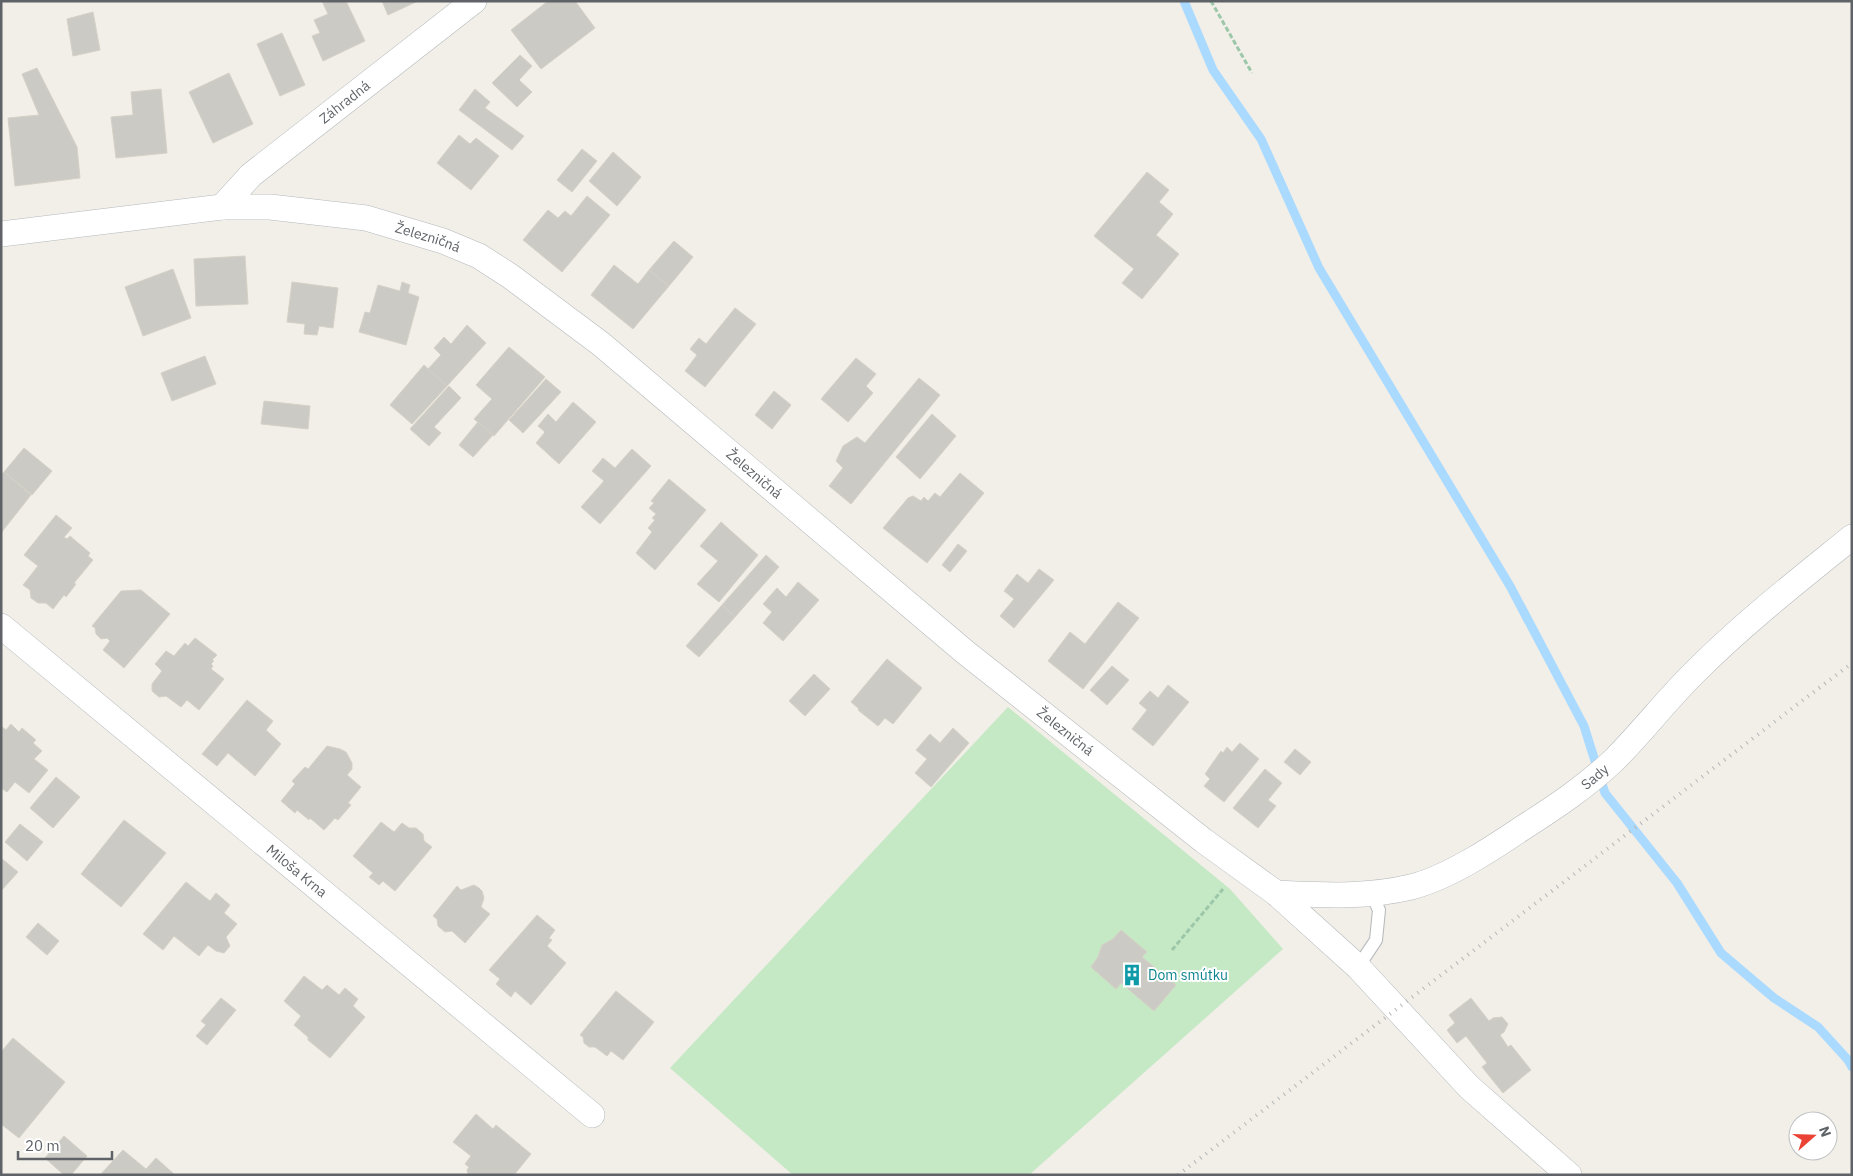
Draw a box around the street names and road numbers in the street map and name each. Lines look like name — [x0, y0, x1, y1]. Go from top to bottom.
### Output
street label: Záhradná — [316, 76, 374, 127]
street label: Železničná — [393, 217, 464, 256]
street label: Železničná — [723, 444, 786, 503]
street label: Železničná — [1033, 703, 1098, 760]
street label: Sady — [1577, 760, 1613, 794]
street label: Miloša Krna — [263, 840, 331, 901]

